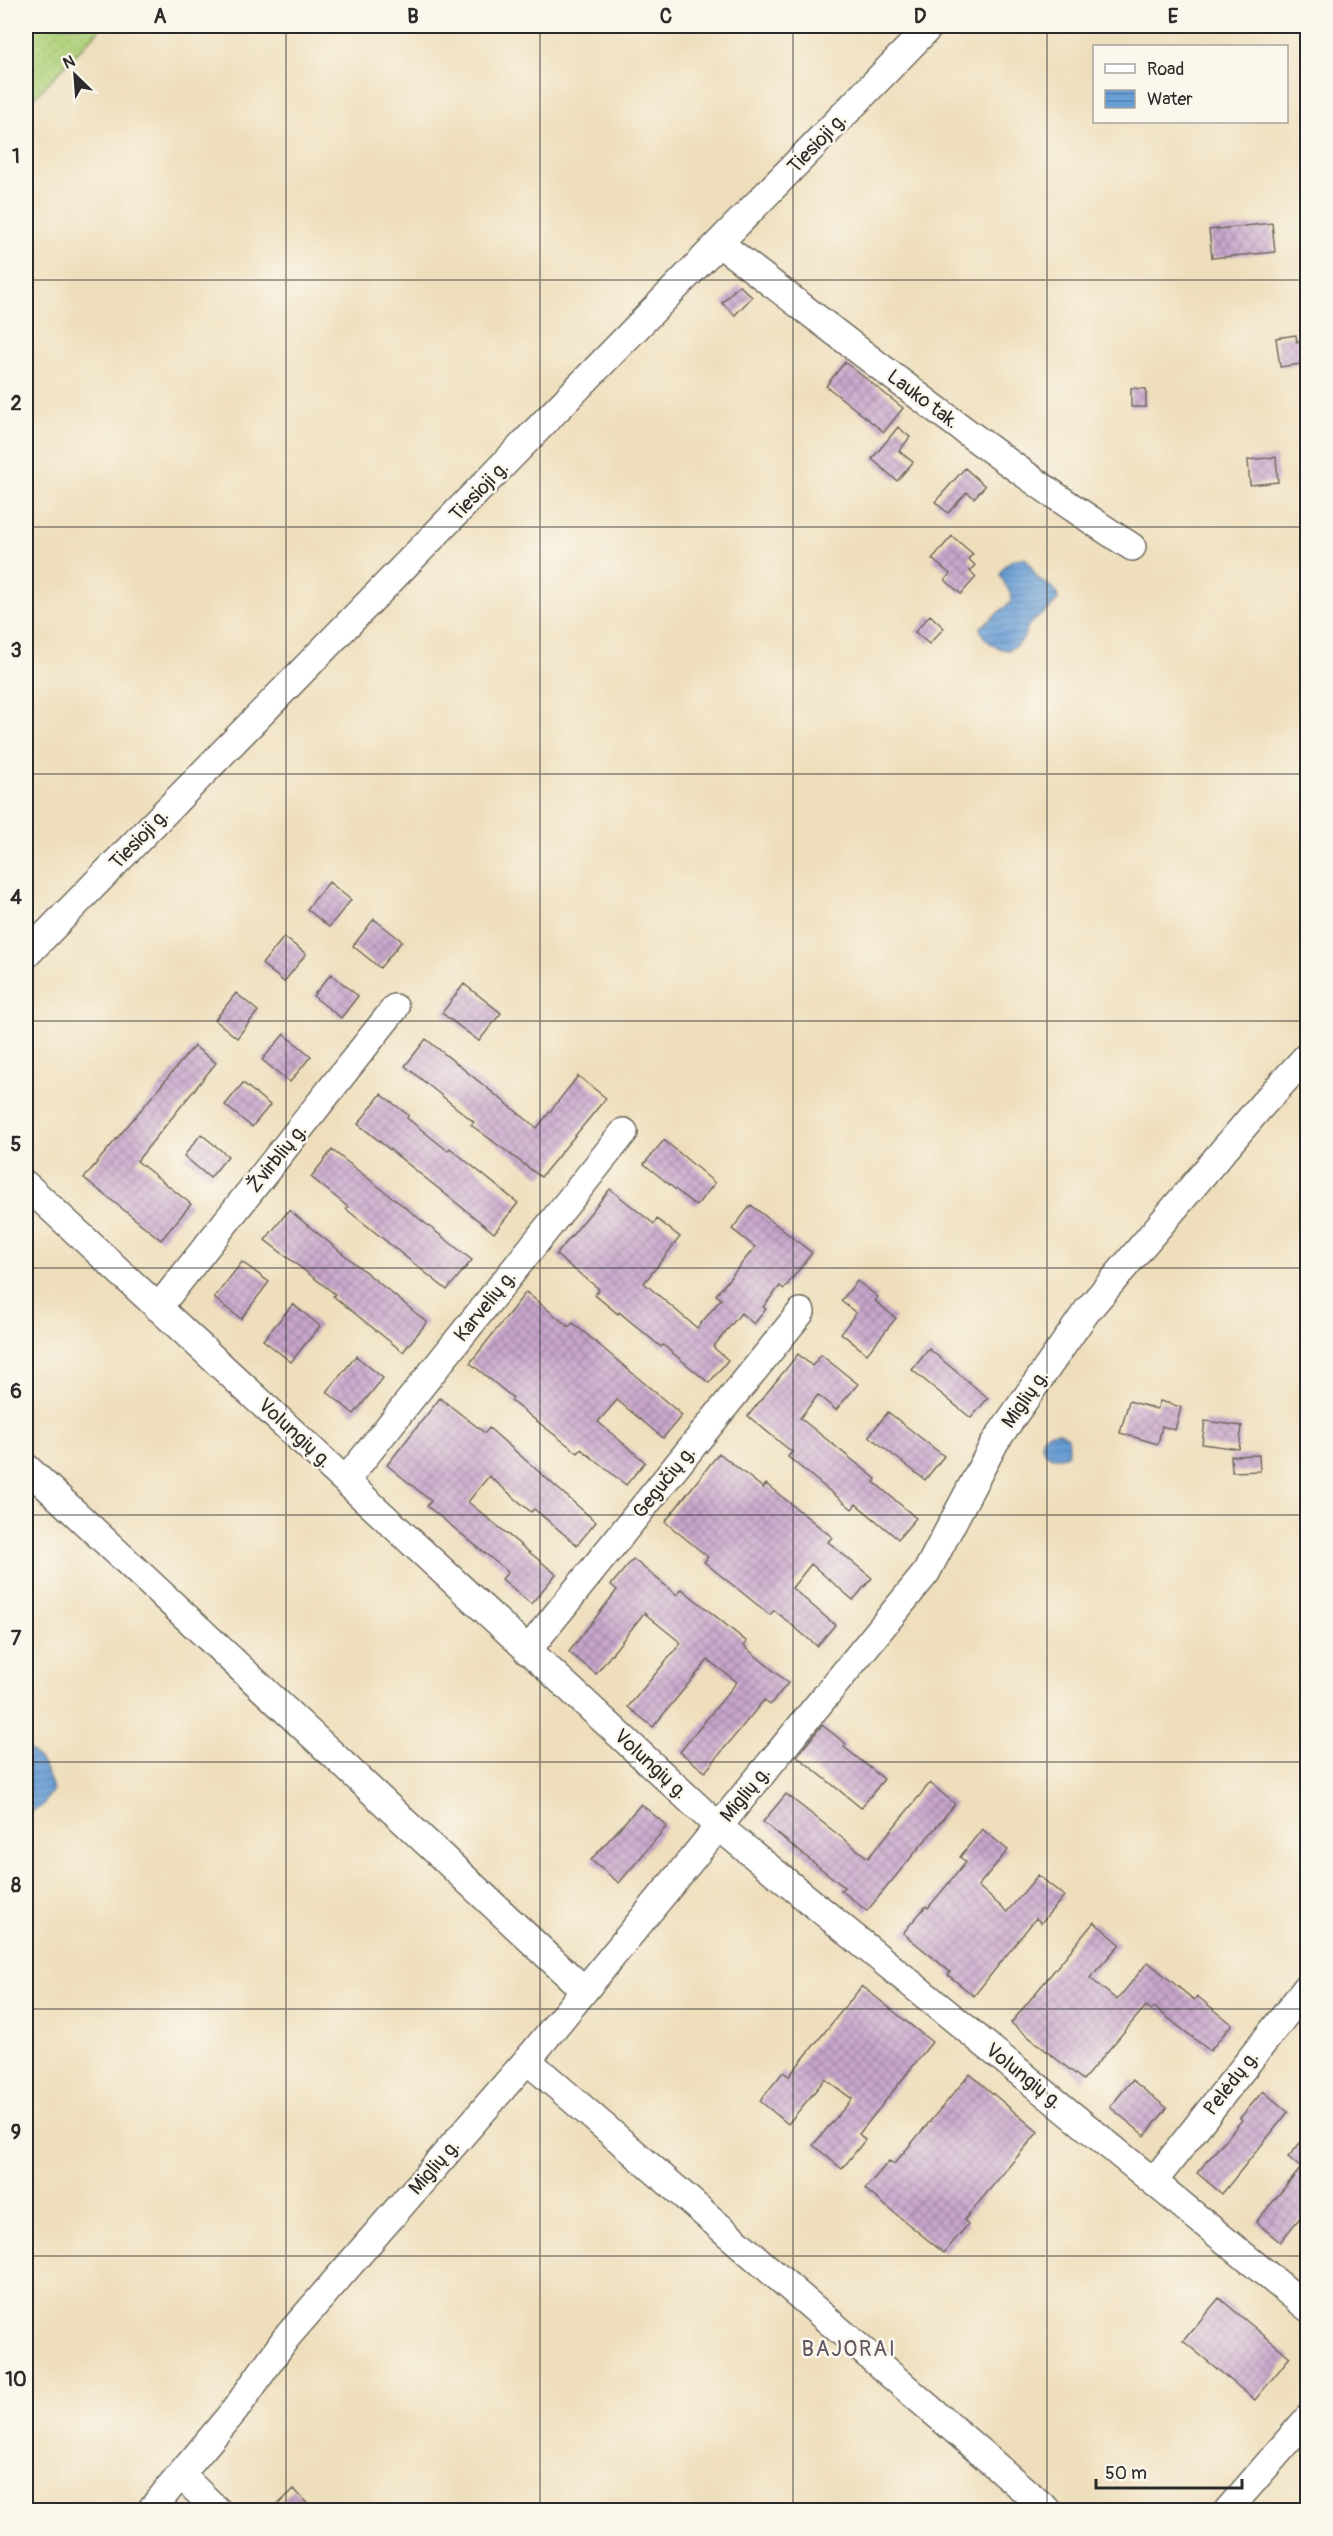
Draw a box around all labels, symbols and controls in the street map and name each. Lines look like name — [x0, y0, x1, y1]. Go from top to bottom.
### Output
text: A — [154, 4, 167, 29]
text: B — [407, 4, 419, 29]
text: C — [660, 4, 672, 29]
text: D — [914, 4, 927, 29]
text: E — [1168, 4, 1179, 29]
north arrow — [45, 45, 105, 105]
legend — [1093, 45, 1288, 123]
text: N — [60, 51, 78, 74]
text: Road — [1147, 58, 1184, 81]
text: Water — [1147, 88, 1193, 111]
street label: Tiesioji g. — [782, 107, 852, 179]
text: 1 — [12, 144, 20, 169]
street label: Lauko tak. — [882, 364, 964, 434]
text: 2 — [10, 391, 22, 416]
street label: Tiesioji g. — [444, 455, 514, 527]
text: 3 — [10, 638, 22, 663]
street label: Tiesioji g. — [104, 803, 174, 875]
text: 4 — [10, 885, 22, 910]
street label: Žvirblių g. — [242, 1119, 312, 1197]
text: 5 — [11, 1132, 22, 1157]
street label: Karvelių g. — [449, 1265, 521, 1347]
street label: Miglių g. — [996, 1365, 1054, 1433]
text: 6 — [10, 1379, 22, 1404]
street label: Volungių g. — [253, 1393, 337, 1473]
street label: Gegučių g. — [627, 1441, 701, 1523]
text: 7 — [11, 1626, 22, 1651]
street label: Volungių g. — [609, 1724, 693, 1804]
street label: Miglių g. — [714, 1761, 776, 1827]
text: 8 — [11, 1873, 21, 1898]
street label: Volungių g. — [981, 2037, 1067, 2115]
street label: Pelėdų g. — [1198, 2046, 1264, 2120]
text: 9 — [11, 2120, 21, 2145]
street label: Miglių g. — [403, 2134, 465, 2200]
district label: BAJORAI — [802, 2335, 896, 2363]
text: 10 — [5, 2367, 27, 2392]
scale bar — [1096, 2452, 1242, 2490]
text: 50 m — [1105, 2462, 1147, 2485]

